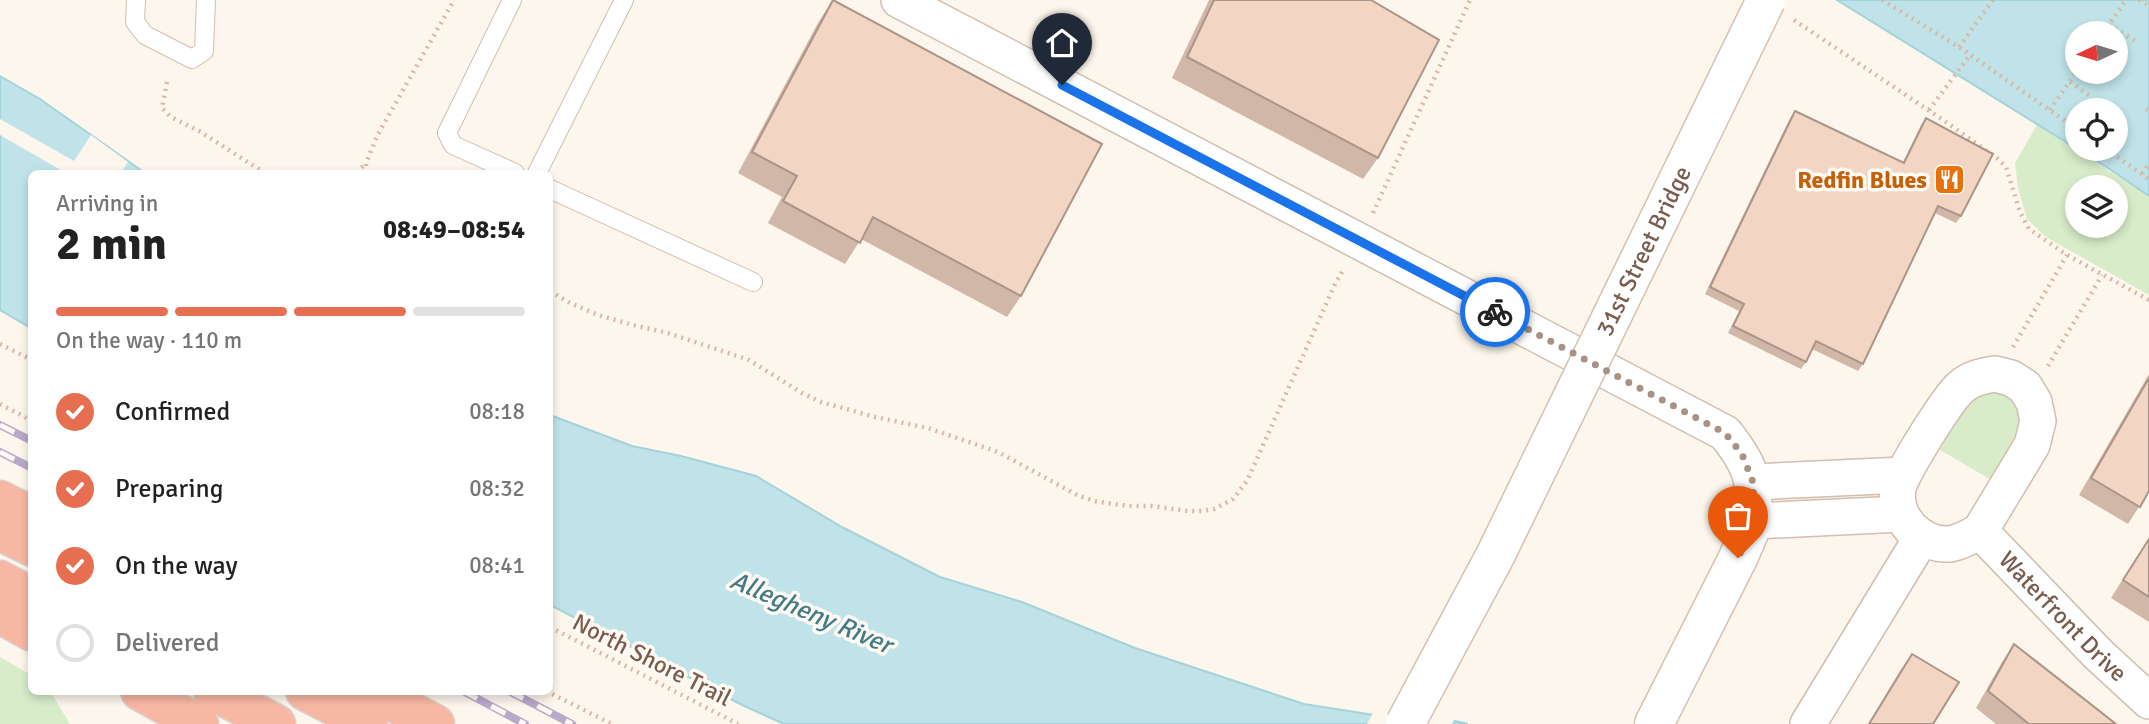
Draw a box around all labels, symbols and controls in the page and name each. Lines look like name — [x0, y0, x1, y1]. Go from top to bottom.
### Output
pin — [1032, 13, 1092, 85]
north arrow — [2065, 21, 2128, 84]
map controls — [2065, 21, 2128, 238]
icon: home — [1043, 24, 1081, 62]
button: locate — [2065, 98, 2128, 161]
street label: 31st Street Bridge — [1590, 161, 1698, 341]
restaurant icon: Redfin Blues — [1933, 163, 1967, 197]
place label: Redfin Blues — [1797, 165, 1927, 195]
button: layers — [2065, 175, 2128, 238]
text: Arriving in — [56, 189, 158, 218]
text: 08:49–08:54 — [383, 214, 525, 246]
text: 2 min — [56, 216, 167, 272]
courier — [1460, 277, 1530, 347]
icon: bike — [1476, 293, 1514, 331]
text: On the way · 110 m — [56, 326, 242, 355]
icon: check — [56, 393, 94, 431]
text: Confirmed — [115, 396, 230, 428]
text: 08:18 — [469, 397, 525, 426]
icon: check — [56, 470, 94, 508]
text: Preparing — [115, 473, 223, 505]
text: 08:32 — [469, 474, 525, 503]
pin — [1708, 486, 1768, 558]
icon: bag — [1719, 497, 1757, 535]
street label: Waterfront Drive — [1992, 545, 2133, 688]
icon: check — [56, 547, 94, 585]
text: On the way — [115, 550, 238, 582]
text: 08:41 — [469, 551, 525, 580]
water label: Allegheny River — [725, 565, 900, 663]
street label: North Shore Trail — [567, 607, 737, 713]
text: Delivered — [115, 627, 220, 659]

